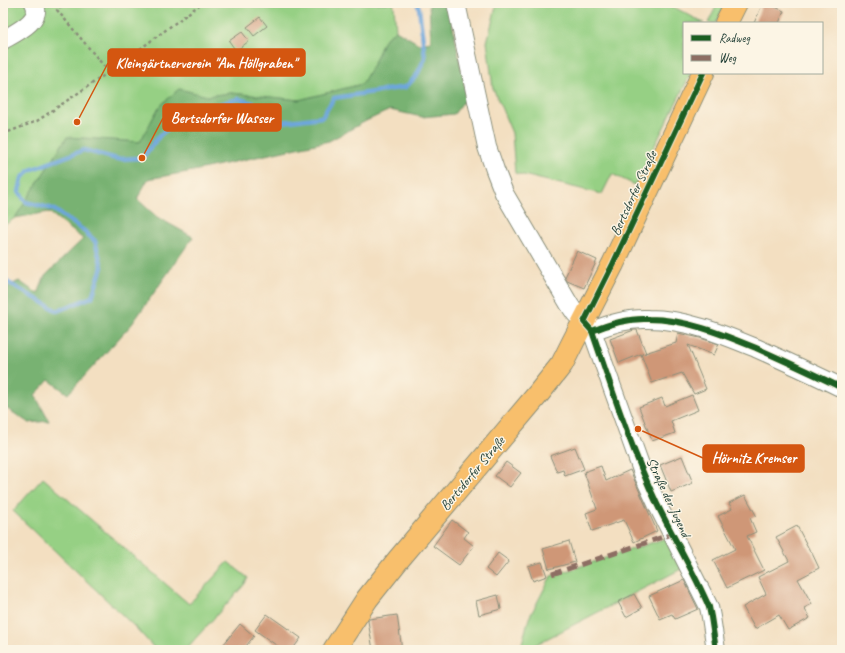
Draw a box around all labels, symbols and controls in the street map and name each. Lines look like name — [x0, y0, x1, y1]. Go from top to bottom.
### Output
legend — [683, 22, 823, 74]
text: Radweg — [719, 30, 750, 46]
callout: Kleingärtnerverein "Am Höllgraben" — [108, 49, 305, 76]
text: Weg — [719, 50, 737, 66]
text: Kleingärtnerverein "Am Höllgraben" — [115, 54, 300, 73]
callout: Bertsdorfer Wasser — [163, 104, 281, 131]
text: Bertsdorfer Wasser — [171, 109, 275, 128]
street label: Bertsdorfer Straße — [606, 147, 661, 238]
street label: Bertsdorfer Straße — [436, 432, 509, 514]
callout: Hörnitz Kremser — [703, 445, 804, 472]
text: Hörnitz Kremser — [712, 449, 798, 468]
street label: Straße der Jugend — [643, 455, 695, 542]

